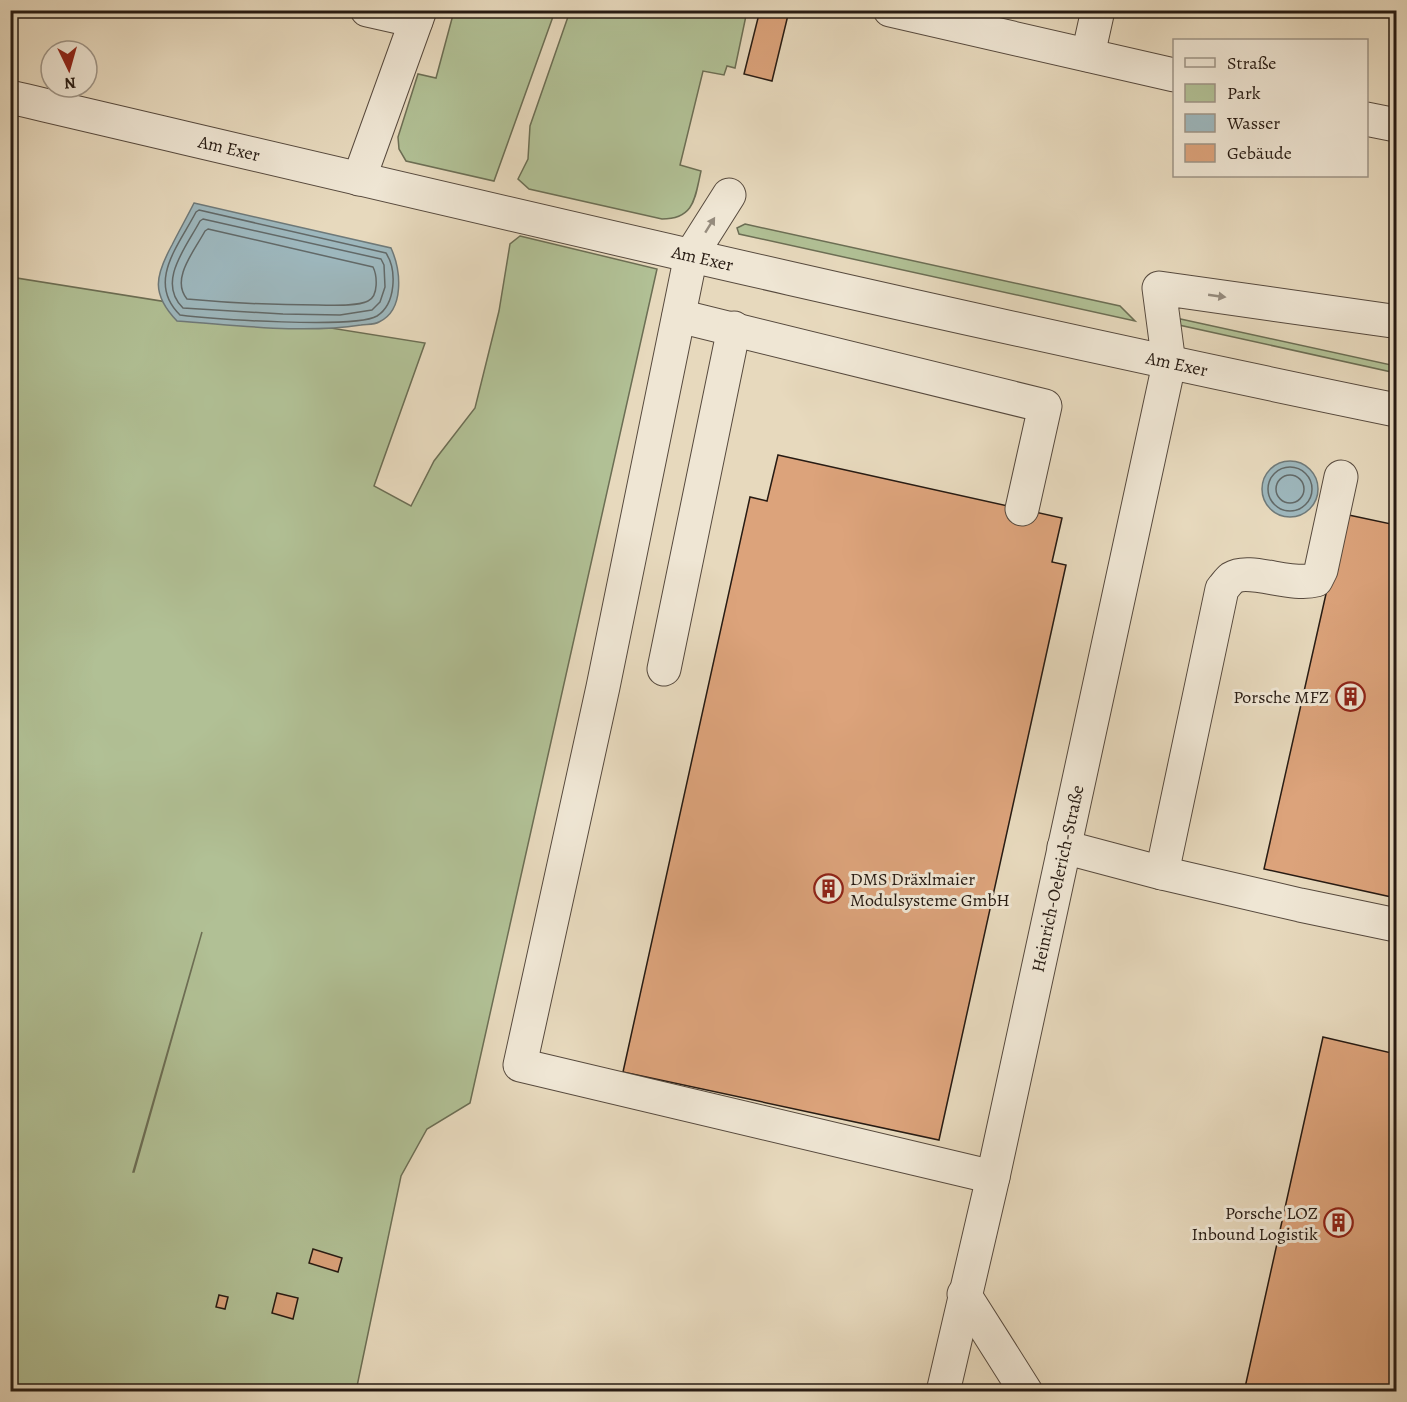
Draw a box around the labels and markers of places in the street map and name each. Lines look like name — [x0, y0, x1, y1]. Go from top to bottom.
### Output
building icon: Porsche MFZ — [1334, 681, 1366, 713]
place label: Porsche MFZ — [1233, 685, 1329, 709]
place label: DMS Dräxlmaier Modulsysteme GmbH — [850, 867, 1010, 912]
building icon: DMS Dräxlmaier Modulsysteme GmbH — [813, 873, 845, 905]
place label: Porsche LOZ Inbound Logistik — [1191, 1201, 1318, 1246]
building icon: Porsche LOZ Inbound Logistik — [1323, 1207, 1355, 1239]

